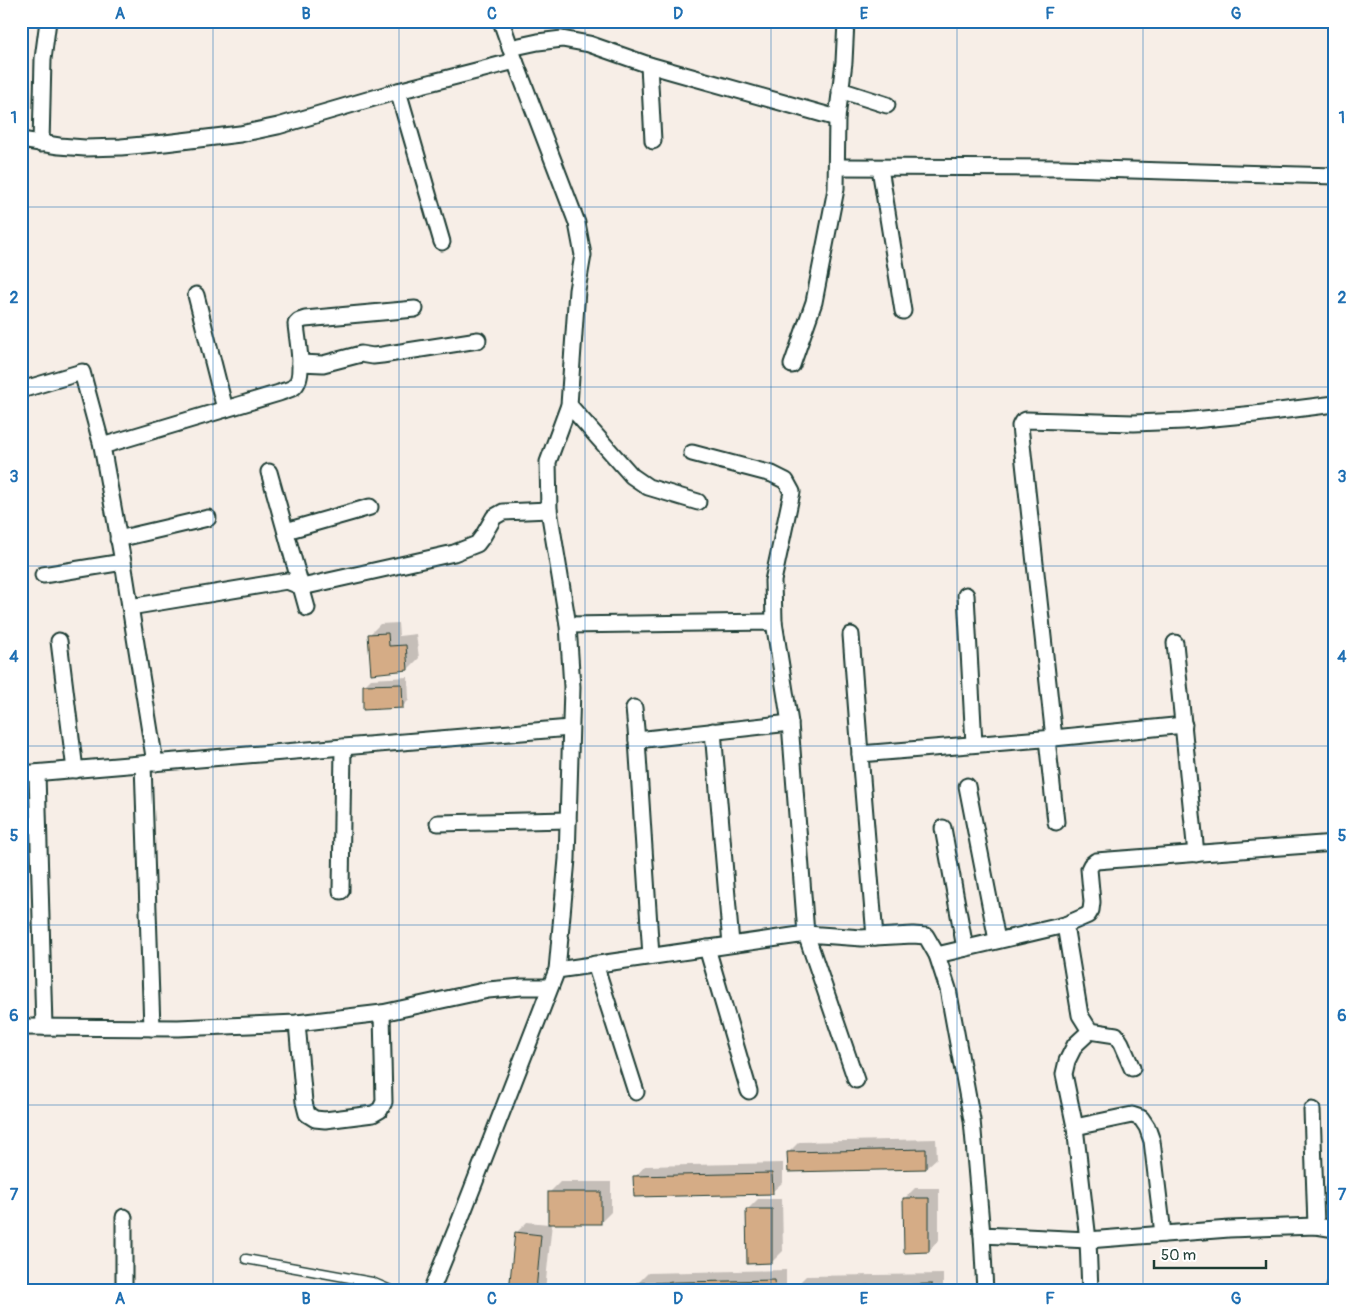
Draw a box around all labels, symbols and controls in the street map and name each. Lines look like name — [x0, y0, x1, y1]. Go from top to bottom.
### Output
text: A — [115, 4, 126, 24]
text: B — [301, 4, 311, 24]
text: C — [487, 4, 497, 24]
text: D — [673, 4, 683, 24]
text: E — [860, 4, 869, 24]
text: F — [1045, 4, 1055, 24]
text: G — [1231, 4, 1242, 24]
text: 1 — [11, 108, 17, 128]
text: 1 — [1339, 108, 1345, 128]
text: 2 — [10, 288, 19, 308]
text: 2 — [1338, 288, 1347, 308]
text: 3 — [10, 467, 19, 487]
text: 3 — [1338, 467, 1347, 487]
text: 4 — [9, 647, 19, 667]
text: 4 — [1337, 647, 1347, 667]
text: 5 — [10, 826, 19, 846]
text: 5 — [1338, 826, 1347, 846]
text: 6 — [9, 1006, 19, 1026]
text: 6 — [1337, 1006, 1347, 1026]
text: 7 — [10, 1185, 19, 1205]
text: 7 — [1338, 1185, 1347, 1205]
scale bar — [1154, 1237, 1266, 1269]
text: 50 m — [1161, 1246, 1196, 1265]
text: A — [115, 1289, 126, 1309]
text: B — [301, 1289, 311, 1309]
text: C — [487, 1289, 497, 1309]
text: D — [673, 1289, 683, 1309]
text: E — [860, 1289, 869, 1309]
text: F — [1045, 1289, 1055, 1309]
text: G — [1231, 1289, 1242, 1309]

